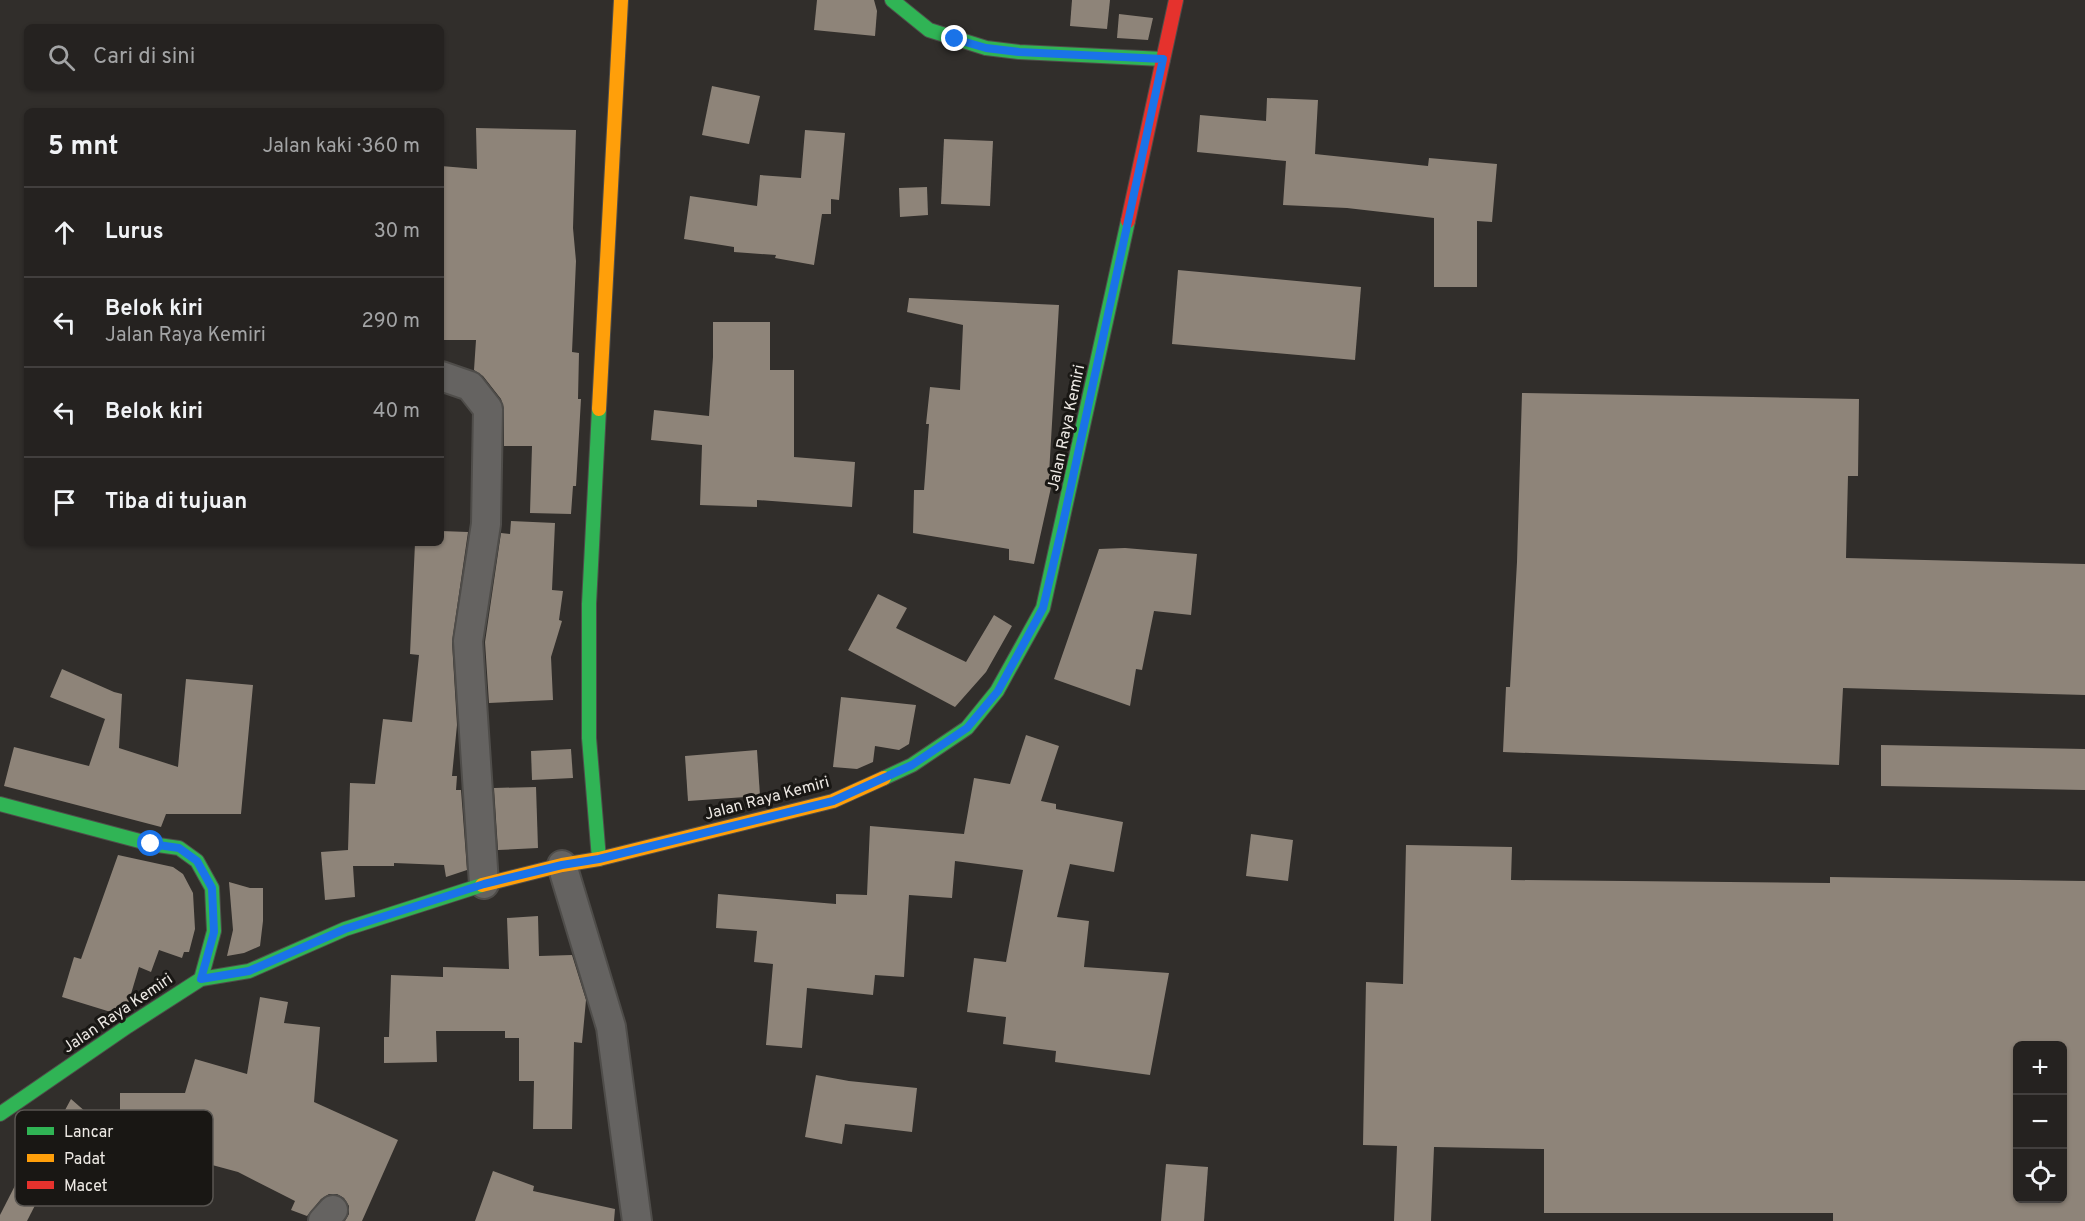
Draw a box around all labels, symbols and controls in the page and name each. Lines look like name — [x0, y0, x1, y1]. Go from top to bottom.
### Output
search box — [24, 24, 444, 90]
route end — [941, 25, 967, 51]
icon: search — [45, 41, 78, 74]
text: Cari di sini — [93, 44, 195, 71]
text: 5 mnt — [48, 131, 119, 164]
text: Jalan kaki · 360 m — [262, 134, 420, 160]
icon: ahead — [48, 216, 81, 249]
text: Lurus — [105, 219, 164, 246]
text: 30 m — [374, 219, 420, 245]
text: Belok kiri — [105, 296, 203, 323]
icon: left — [48, 306, 81, 339]
text: 290 m — [362, 309, 420, 335]
text: Jalan Raya Kemiri — [105, 323, 266, 349]
street label: Jalan Raya Kemiri — [1044, 363, 1090, 493]
icon: left — [48, 396, 81, 429]
text: Belok kiri — [105, 399, 203, 426]
text: 40 m — [373, 399, 420, 425]
icon: arrive — [48, 486, 81, 519]
text: Tiba di tujuan — [105, 489, 247, 516]
street label: Jalan Raya Kemiri — [702, 773, 832, 825]
route start — [137, 830, 163, 856]
street label: Jalan Raya Kemiri — [59, 970, 177, 1058]
map controls — [2013, 1041, 2067, 1203]
button: + — [2013, 1041, 2067, 1095]
button: − — [2013, 1095, 2067, 1149]
legend — [15, 1110, 213, 1206]
text: Lancar — [64, 1123, 114, 1143]
button: locate — [2013, 1149, 2067, 1203]
text: Padat — [64, 1150, 106, 1170]
text: Macet — [64, 1177, 108, 1197]

